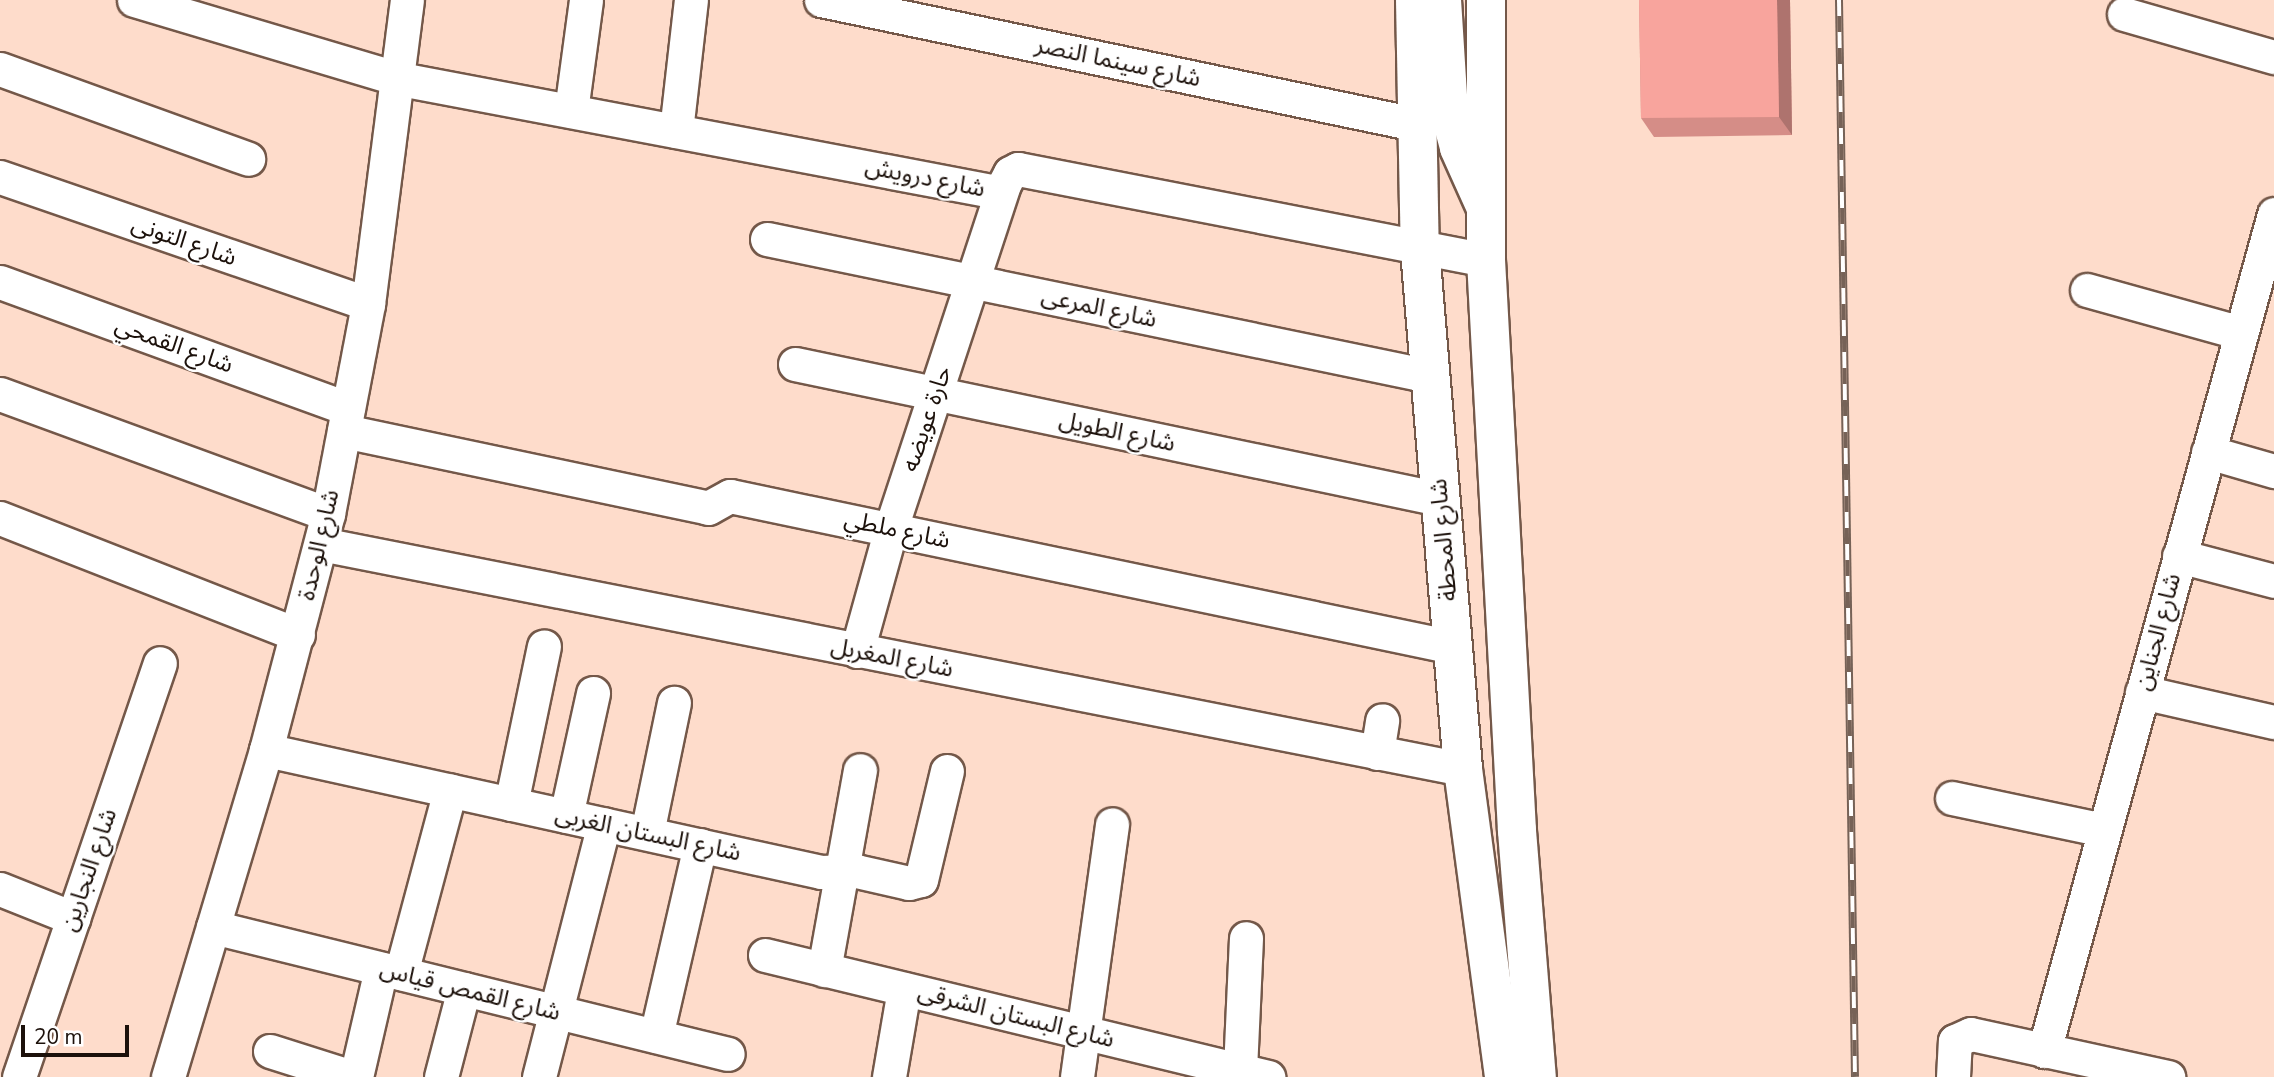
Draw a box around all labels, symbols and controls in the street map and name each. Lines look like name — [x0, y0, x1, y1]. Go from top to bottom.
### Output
street label: شارع سينما النصر — [1033, 30, 1203, 94]
street label: شارع درويش — [863, 152, 987, 204]
street label: شارع التونى — [128, 210, 240, 272]
street label: شارع المرعى — [1039, 282, 1159, 334]
street label: شارع القمحي — [111, 310, 237, 380]
street label: حارة عويضه — [895, 362, 959, 476]
street label: شارع الطويل — [1056, 406, 1178, 458]
street label: شارع المحطة — [1424, 478, 1464, 602]
street label: شارع الوحدة — [292, 487, 346, 603]
street label: شارع ملطي — [841, 505, 953, 555]
street label: شارع الجناين — [2129, 570, 2187, 694]
street label: شارع المغربل — [828, 632, 956, 684]
street label: شارع البستان الغربى — [552, 800, 744, 868]
street label: شارع النجارين — [55, 805, 123, 935]
street label: شارع القمص قياس — [377, 955, 563, 1027]
street label: شارع البستان الشرقى — [915, 978, 1117, 1054]
scale bar — [24, 1010, 133, 1054]
text: 20 m — [34, 1023, 83, 1051]

